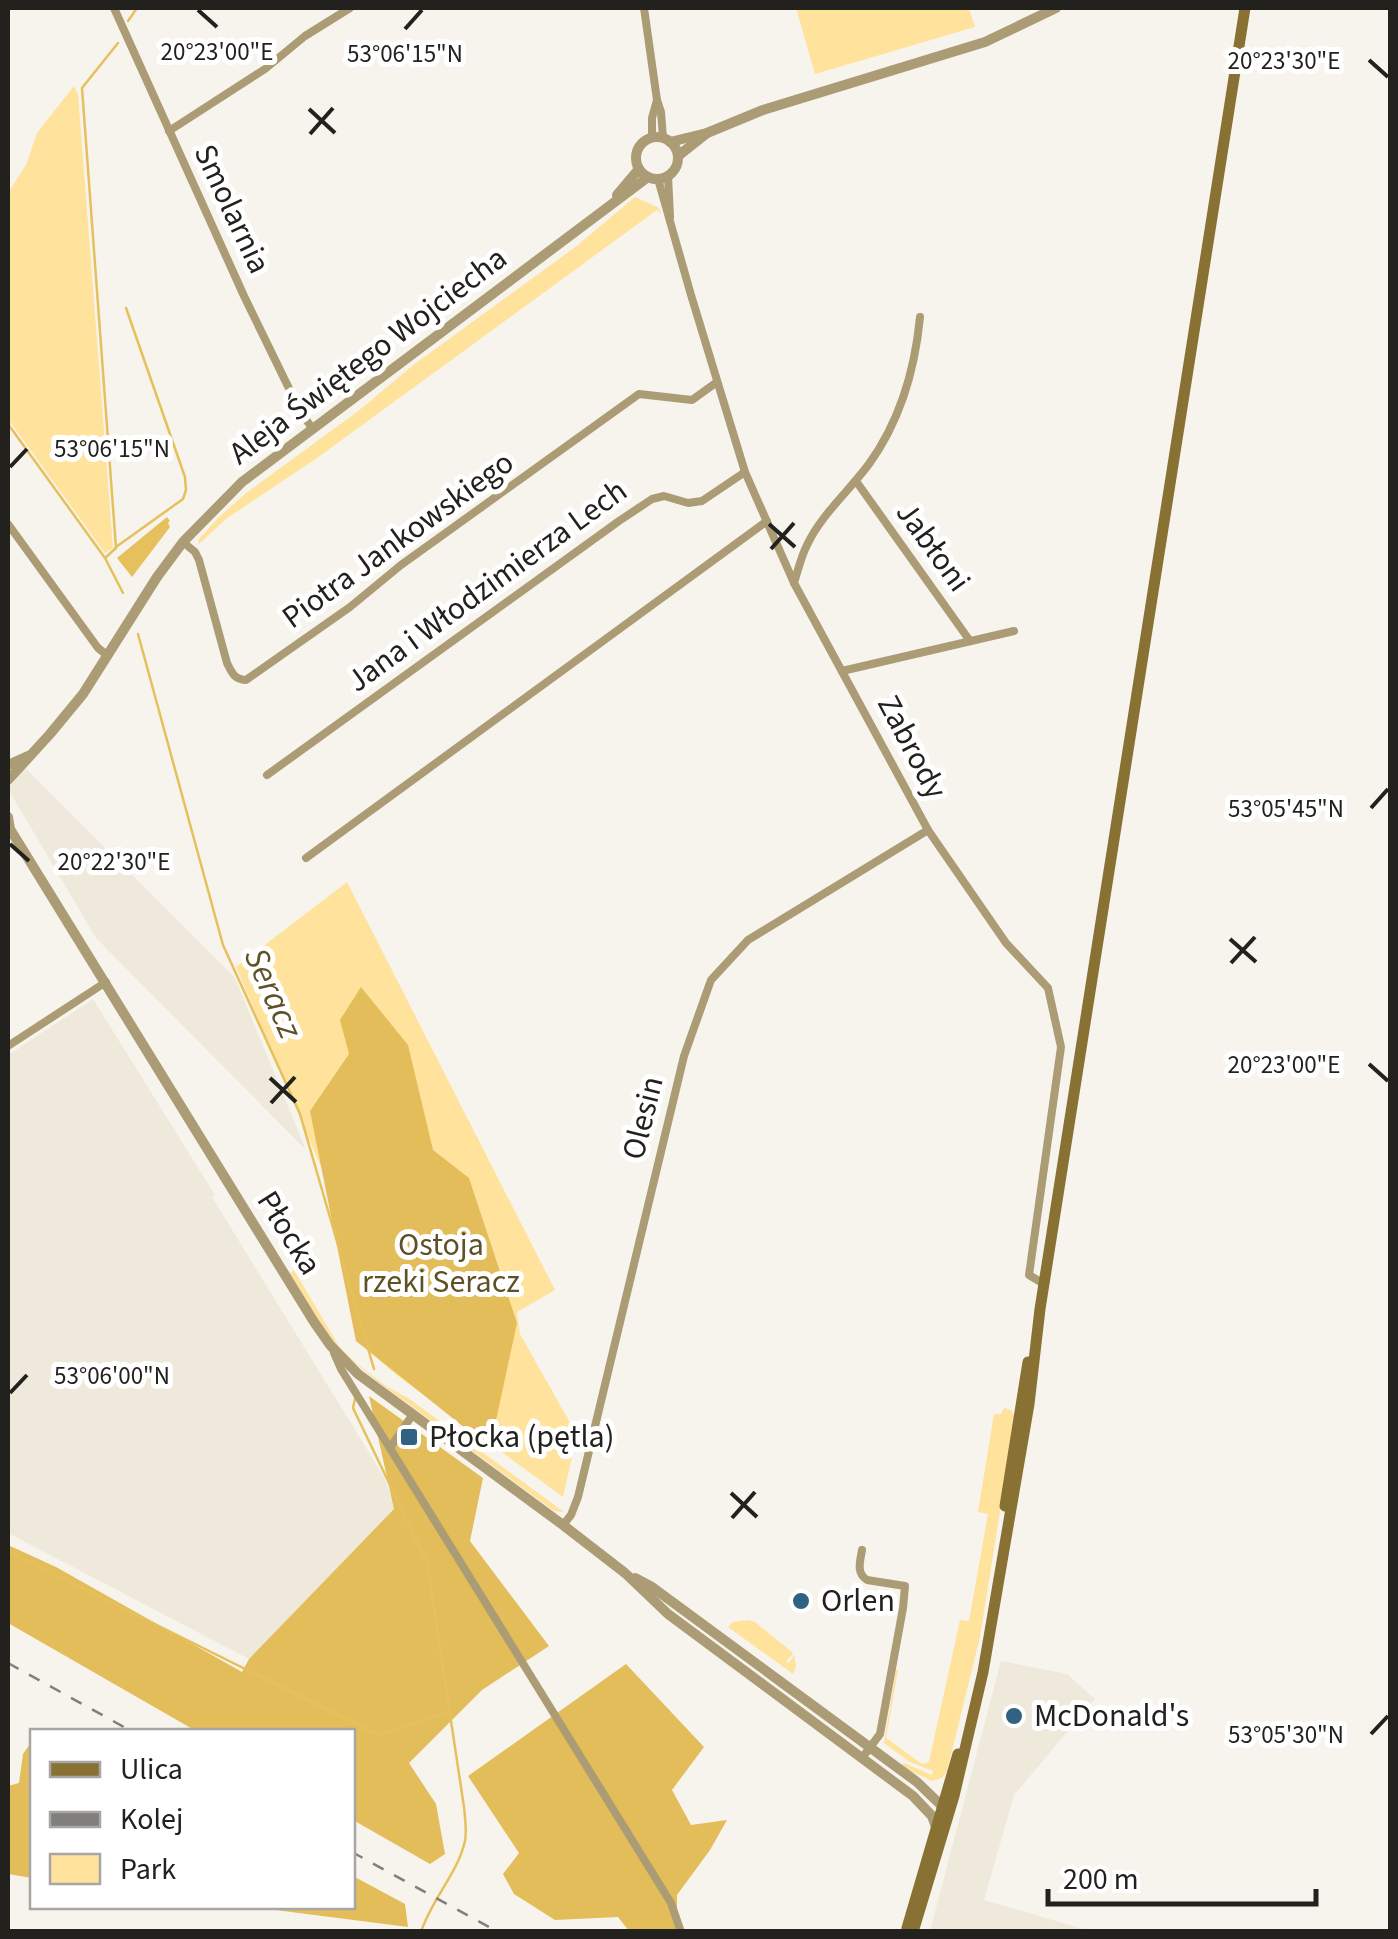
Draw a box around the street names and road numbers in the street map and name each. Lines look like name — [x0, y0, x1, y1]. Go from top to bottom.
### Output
street label: Smolarnia — [182, 137, 282, 281]
street label: Aleja Świętego Wojciecha — [219, 236, 517, 476]
street label: Piotra Jankowskiego — [273, 440, 523, 640]
street label: Jana i Włodzimierza Lech — [337, 468, 637, 704]
street label: Jabłoni — [885, 492, 981, 602]
street label: Zabrody — [866, 687, 958, 807]
street label: Olesin — [611, 1072, 675, 1164]
street label: Płocka — [245, 1182, 333, 1284]

